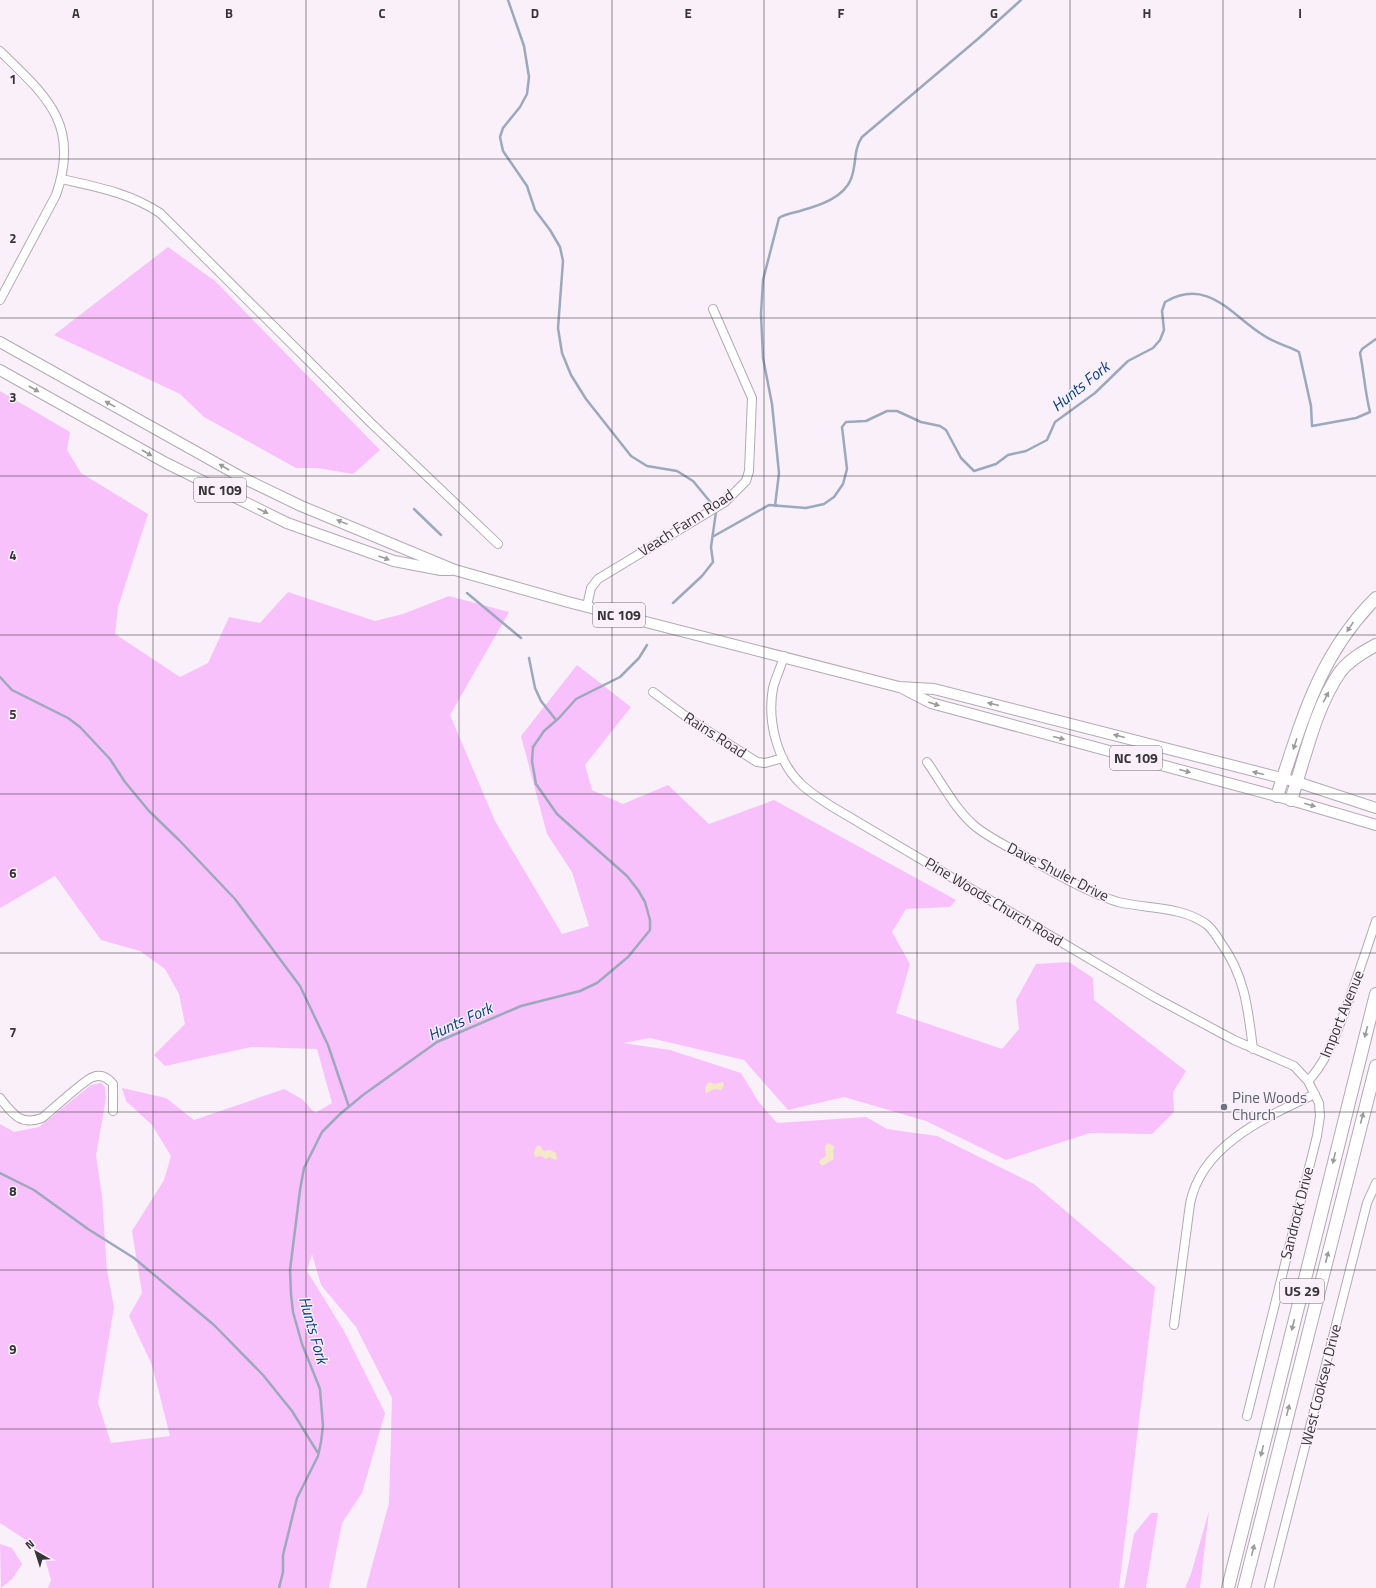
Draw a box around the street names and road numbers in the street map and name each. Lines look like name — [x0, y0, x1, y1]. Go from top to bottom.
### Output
road number: NC 109 — [194, 478, 246, 502]
street label: Veach Farm Road — [633, 483, 738, 562]
road number: NC 109 — [593, 603, 645, 627]
street label: Rains Road — [679, 706, 751, 764]
road number: NC 109 — [1110, 746, 1162, 770]
street label: Dave Shuler Drive — [1003, 836, 1113, 907]
street label: Pine Woods Church Road — [921, 851, 1068, 952]
street label: Import Avenue — [1314, 967, 1370, 1061]
street label: Sandrock Drive — [1274, 1164, 1319, 1261]
road number: US 29 — [1280, 1279, 1324, 1303]
street label: West Cooksey Drive — [1294, 1321, 1347, 1448]

